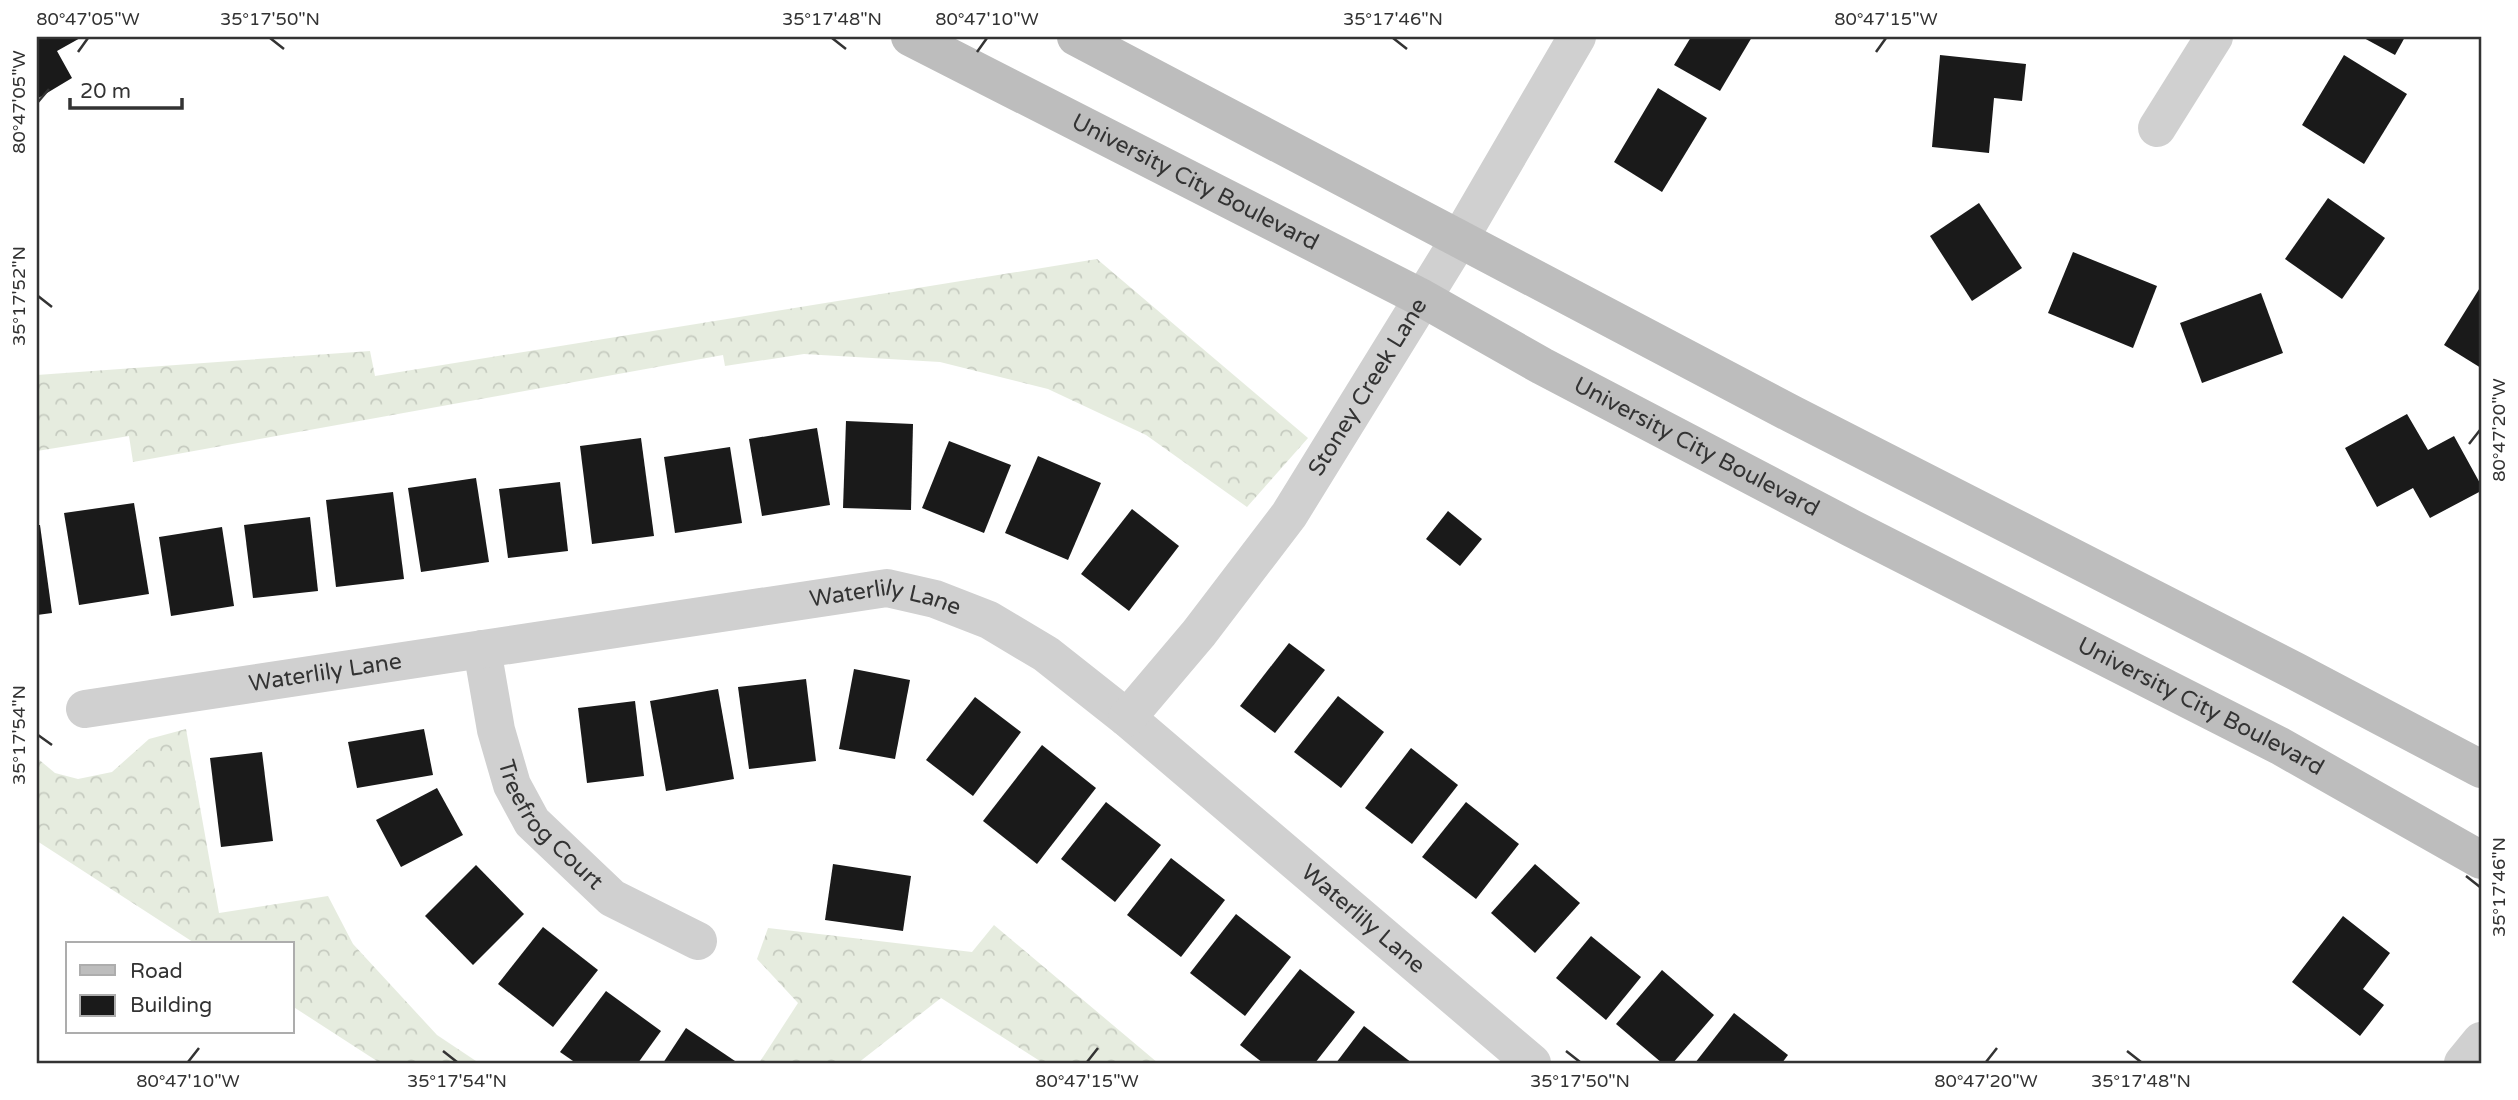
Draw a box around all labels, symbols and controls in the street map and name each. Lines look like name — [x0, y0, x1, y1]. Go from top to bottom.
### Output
text: 80°47'05"W — [36, 8, 140, 30]
text: 35°17'50"N — [220, 8, 320, 30]
text: 35°17'48"N — [782, 8, 882, 30]
text: 80°47'10"W — [935, 8, 1039, 30]
text: 35°17'46"N — [1343, 8, 1443, 30]
text: 80°47'15"W — [1834, 8, 1938, 30]
text: 80°47'05"W — [8, 50, 30, 154]
scale bar — [70, 66, 182, 110]
text: 20 m — [80, 79, 131, 104]
street label: University City Boulevard — [1067, 108, 1323, 257]
text: 35°17'52"N — [8, 246, 30, 346]
street label: Stoney Creek Lane — [1302, 293, 1433, 481]
street label: University City Boulevard — [1569, 371, 1824, 523]
text: 80°47'20"W — [2488, 378, 2510, 482]
street label: Waterlily Lane — [808, 574, 965, 622]
street label: University City Boulevard — [2073, 631, 2329, 782]
street label: Waterlily Lane — [247, 647, 404, 698]
text: 35°17'54"N — [8, 685, 30, 785]
street label: Treefrog Court — [491, 757, 609, 896]
text: 35°17'46"N — [2488, 837, 2510, 937]
street label: Waterlily Lane — [1295, 858, 1431, 980]
legend — [66, 942, 294, 1034]
text: Road — [130, 959, 183, 984]
text: Building — [130, 993, 212, 1018]
text: 80°47'10"W — [136, 1070, 240, 1092]
text: 35°17'54"N — [407, 1070, 507, 1092]
text: 80°47'15"W — [1035, 1070, 1139, 1092]
text: 35°17'50"N — [1530, 1070, 1630, 1092]
text: 80°47'20"W — [1934, 1070, 2038, 1092]
text: 35°17'48"N — [2091, 1070, 2191, 1092]

